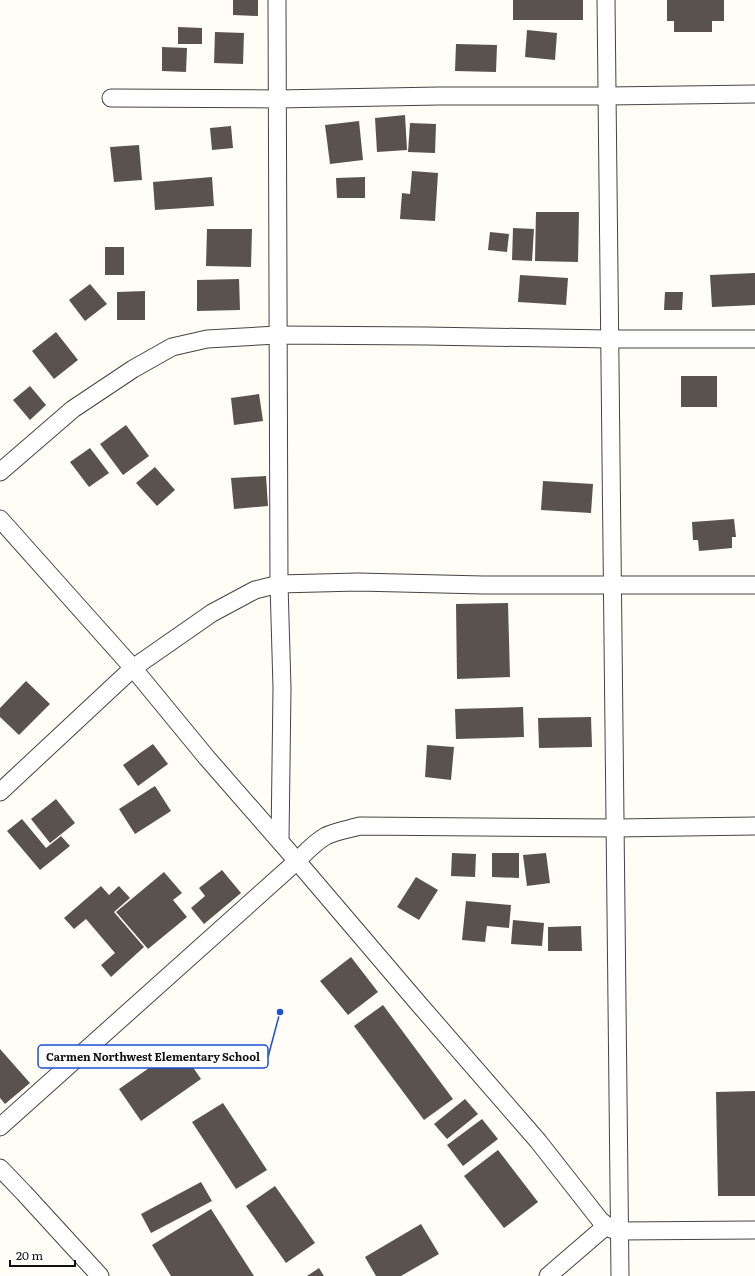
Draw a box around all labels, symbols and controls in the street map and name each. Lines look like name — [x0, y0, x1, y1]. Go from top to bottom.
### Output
callout: Carmen Northwest Elementary School — [38, 1045, 268, 1068]
text: Carmen Northwest Elementary School — [46, 1048, 260, 1064]
scale bar — [10, 1242, 75, 1268]
text: 20 m — [16, 1246, 43, 1264]

